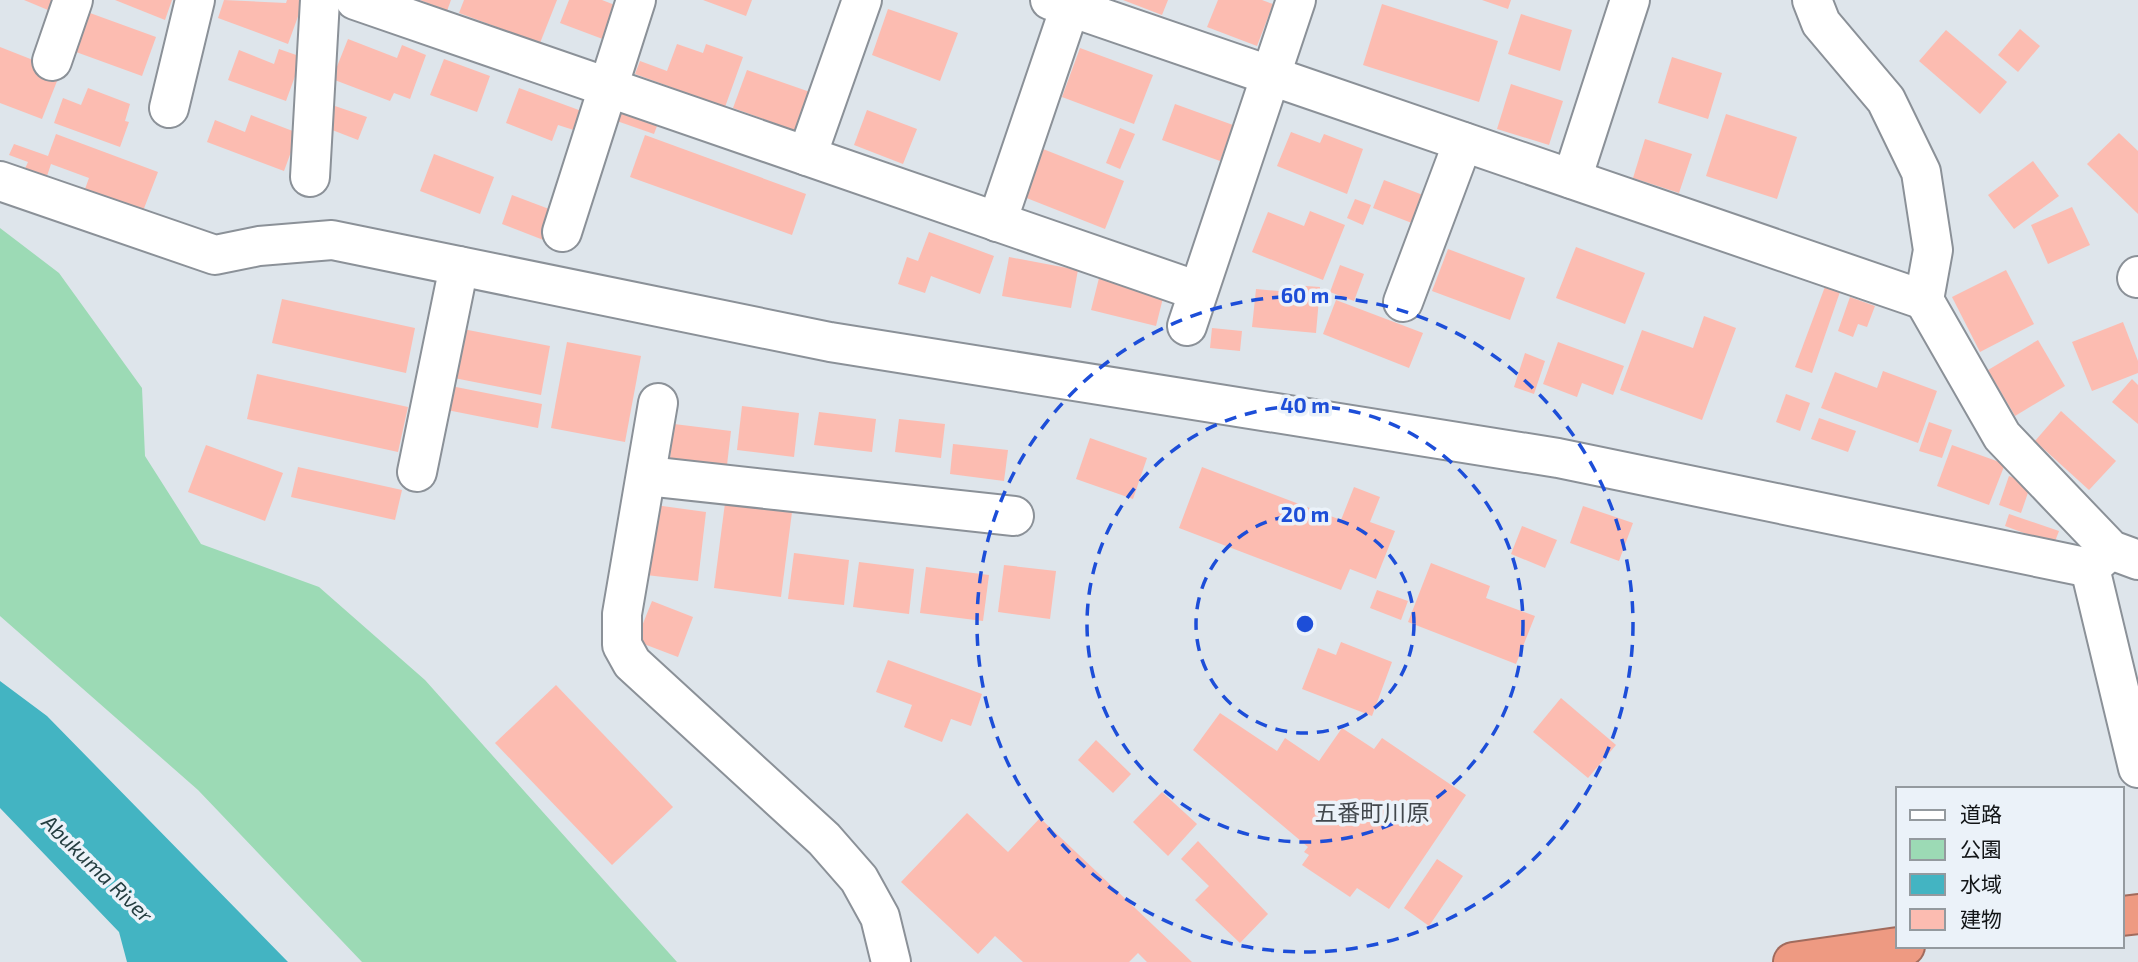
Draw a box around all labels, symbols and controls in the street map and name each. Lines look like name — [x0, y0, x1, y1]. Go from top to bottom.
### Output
text: 60 m — [1281, 282, 1329, 307]
text: 40 m — [1280, 392, 1330, 417]
text: 20 m — [1281, 501, 1329, 526]
centre of rings — [1293, 612, 1317, 636]
legend — [1896, 787, 2124, 948]
district label: 五番町川原 — [1315, 798, 1430, 826]
text: 道路 — [1960, 801, 2002, 826]
water label: Abukuma River — [37, 808, 159, 927]
text: 公園 — [1960, 836, 2002, 861]
text: 水域 — [1960, 871, 2002, 896]
text: 建物 — [1960, 906, 2002, 931]

